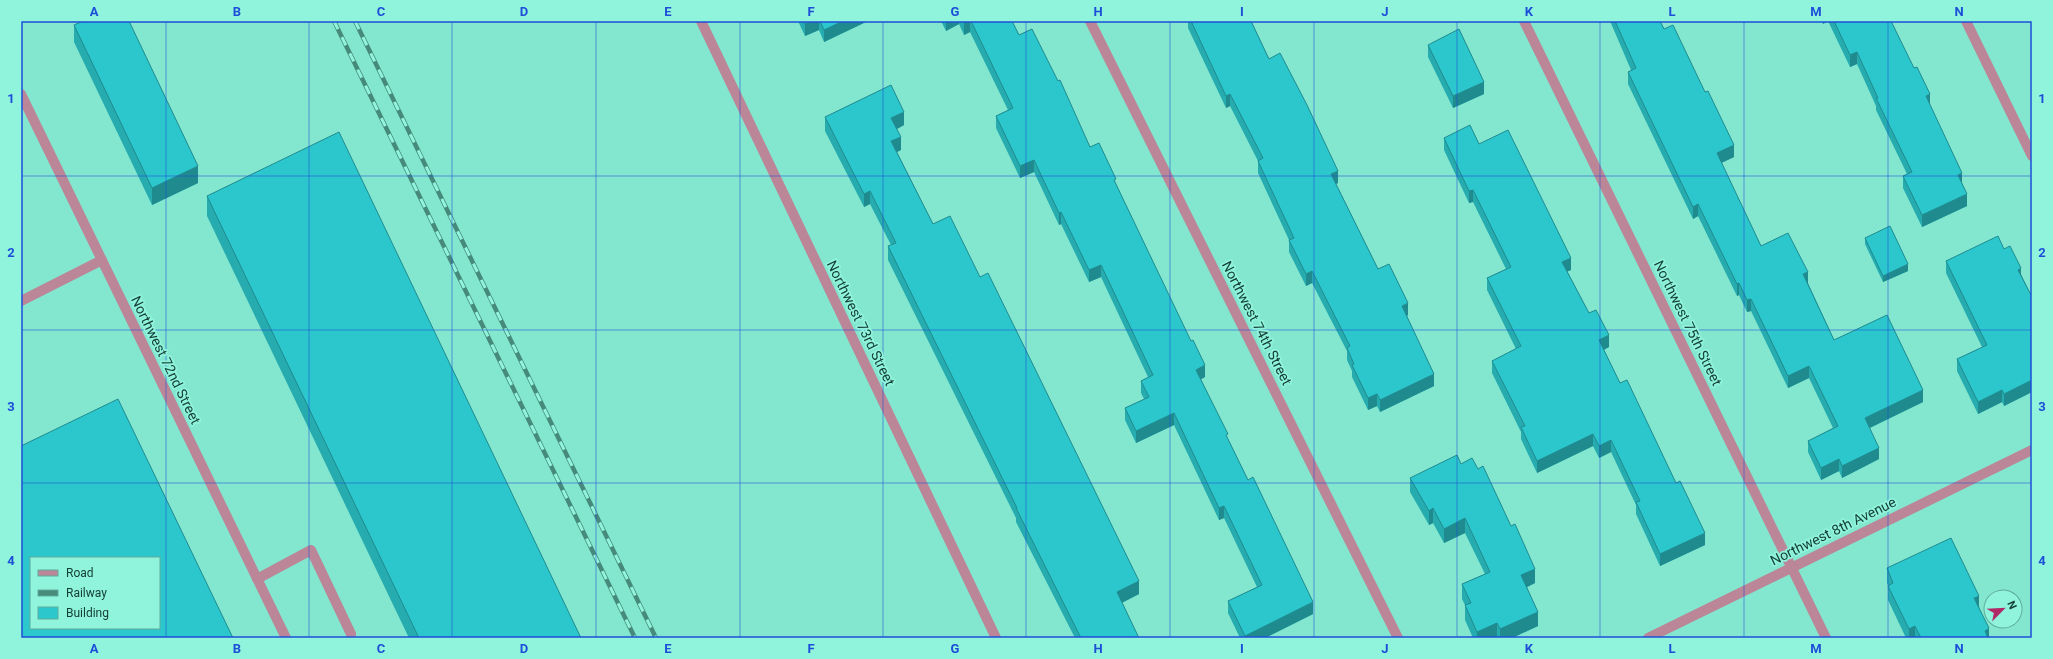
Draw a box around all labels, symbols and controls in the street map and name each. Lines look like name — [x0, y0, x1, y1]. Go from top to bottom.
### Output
text: A — [90, 4, 99, 19]
text: B — [233, 4, 241, 19]
text: C — [377, 4, 386, 19]
text: D — [520, 4, 528, 19]
text: E — [664, 4, 672, 19]
text: F — [807, 4, 815, 19]
text: G — [951, 4, 960, 19]
text: H — [1093, 4, 1103, 19]
text: I — [1240, 4, 1244, 19]
text: J — [1381, 4, 1389, 19]
text: K — [1525, 4, 1534, 19]
text: L — [1668, 4, 1676, 19]
text: M — [1810, 4, 1822, 19]
text: N — [1954, 4, 1964, 19]
text: 1 — [7, 91, 15, 106]
text: 1 — [2038, 91, 2046, 106]
text: 2 — [7, 245, 15, 260]
text: 2 — [2038, 245, 2046, 260]
street label: Northwest 73rd Street — [824, 258, 898, 389]
street label: Northwest 74th Street — [1219, 258, 1295, 388]
street label: Northwest 75th Street — [1651, 258, 1725, 388]
street label: Northwest 72nd Street — [128, 293, 204, 427]
text: 3 — [7, 399, 15, 414]
text: 3 — [2038, 399, 2046, 414]
street label: Northwest 8th Avenue — [1767, 494, 1899, 568]
text: 4 — [7, 553, 15, 568]
text: 4 — [2038, 553, 2046, 568]
legend — [30, 557, 160, 629]
text: Road — [66, 566, 94, 580]
text: Railway — [66, 586, 107, 600]
north arrow — [1983, 589, 2023, 629]
text: N — [2004, 599, 2019, 612]
text: Building — [66, 606, 109, 620]
text: A — [90, 641, 99, 656]
text: B — [233, 641, 241, 656]
text: C — [377, 641, 386, 656]
text: D — [520, 641, 528, 656]
text: E — [664, 641, 672, 656]
text: F — [807, 641, 815, 656]
text: G — [951, 641, 960, 656]
text: H — [1093, 641, 1103, 656]
text: I — [1240, 641, 1244, 656]
text: J — [1381, 641, 1389, 656]
text: K — [1525, 641, 1534, 656]
text: L — [1668, 641, 1676, 656]
text: M — [1810, 641, 1822, 656]
text: N — [1954, 641, 1964, 656]

